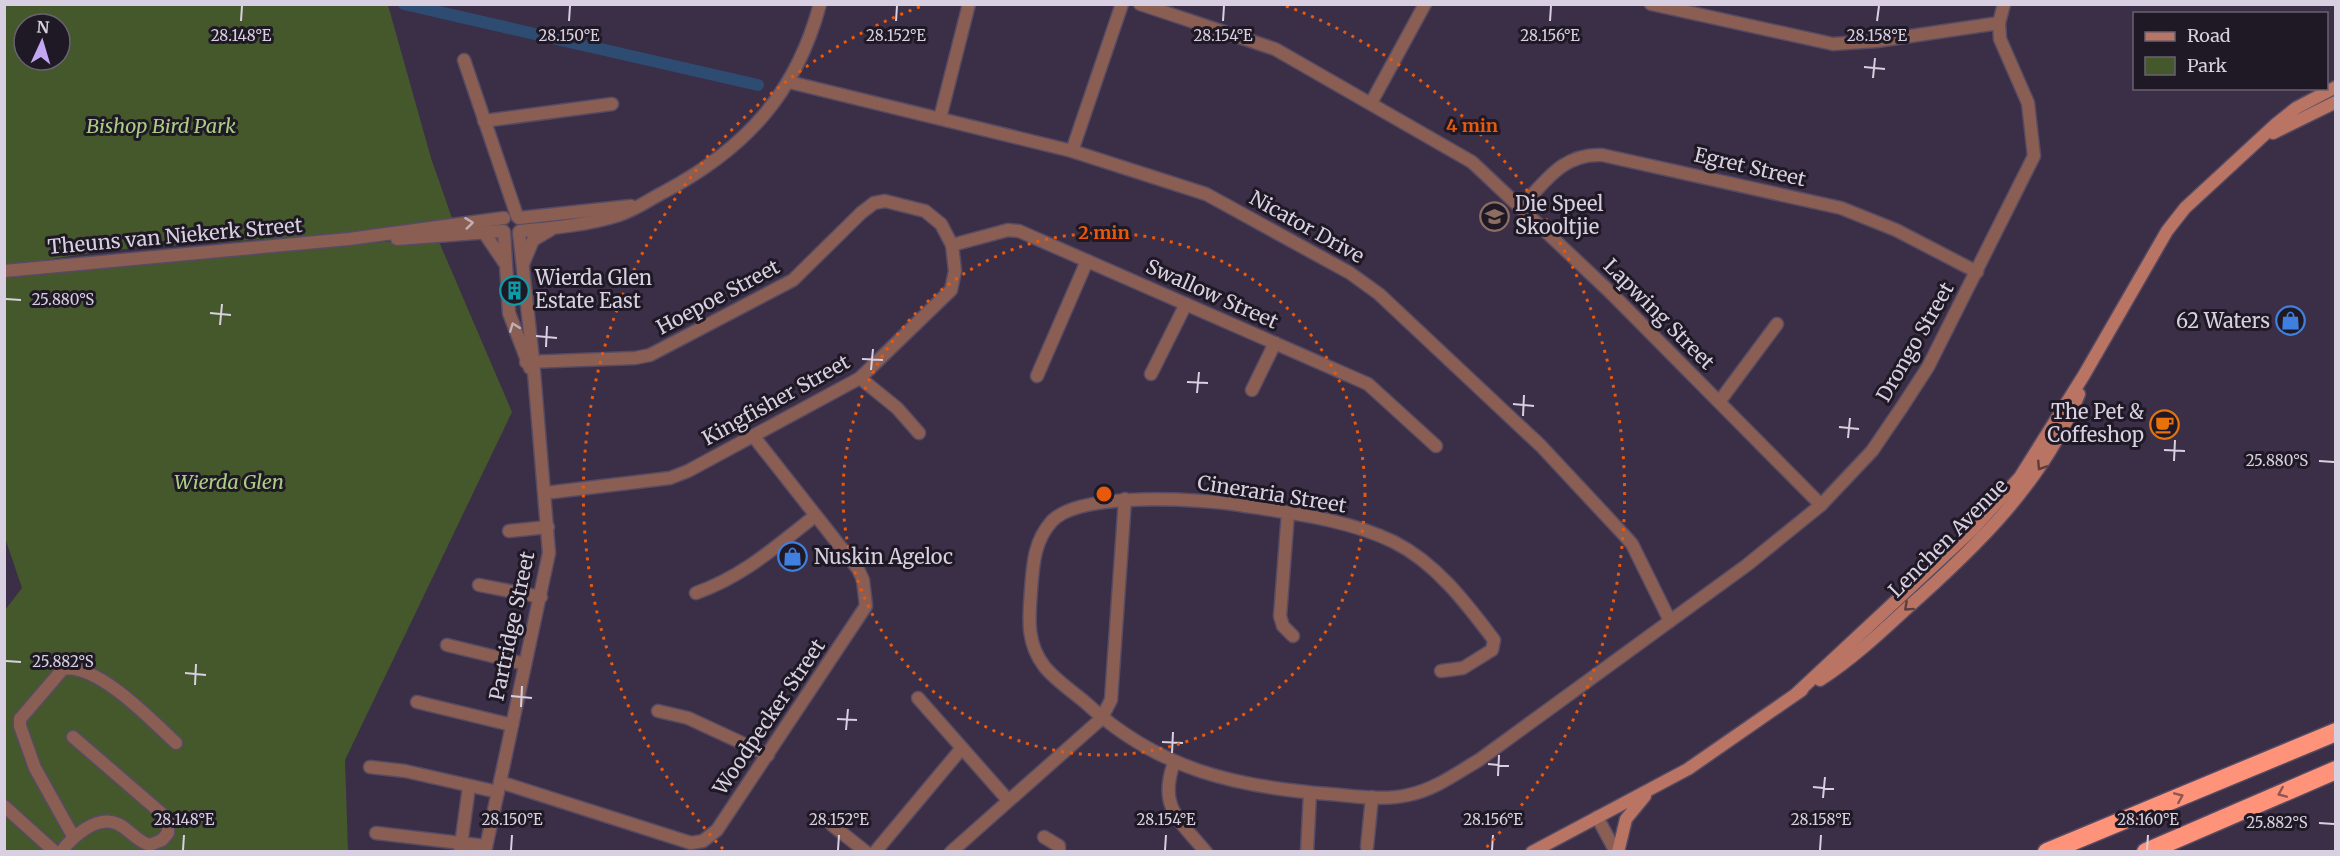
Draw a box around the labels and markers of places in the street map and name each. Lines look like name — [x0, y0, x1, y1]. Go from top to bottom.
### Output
place label: Die Speel Skooltjie — [1515, 191, 1604, 239]
school or university icon: Die Speel Skooltjie — [1478, 200, 1510, 232]
place label: Wierda Glen Estate East — [534, 265, 652, 313]
building icon: Wierda Glen Estate East — [498, 274, 530, 306]
shop icon: 62 Waters — [2275, 305, 2307, 337]
place label: 62 Waters — [2176, 308, 2270, 333]
place label: The Pet & Coffeshop — [2047, 399, 2144, 447]
cafe icon: The Pet & Coffeshop — [2149, 408, 2181, 440]
centre of rings — [1094, 484, 1114, 504]
shop icon: Nuskin Ageloc — [777, 541, 809, 573]
place label: Nuskin Ageloc — [814, 544, 953, 569]

